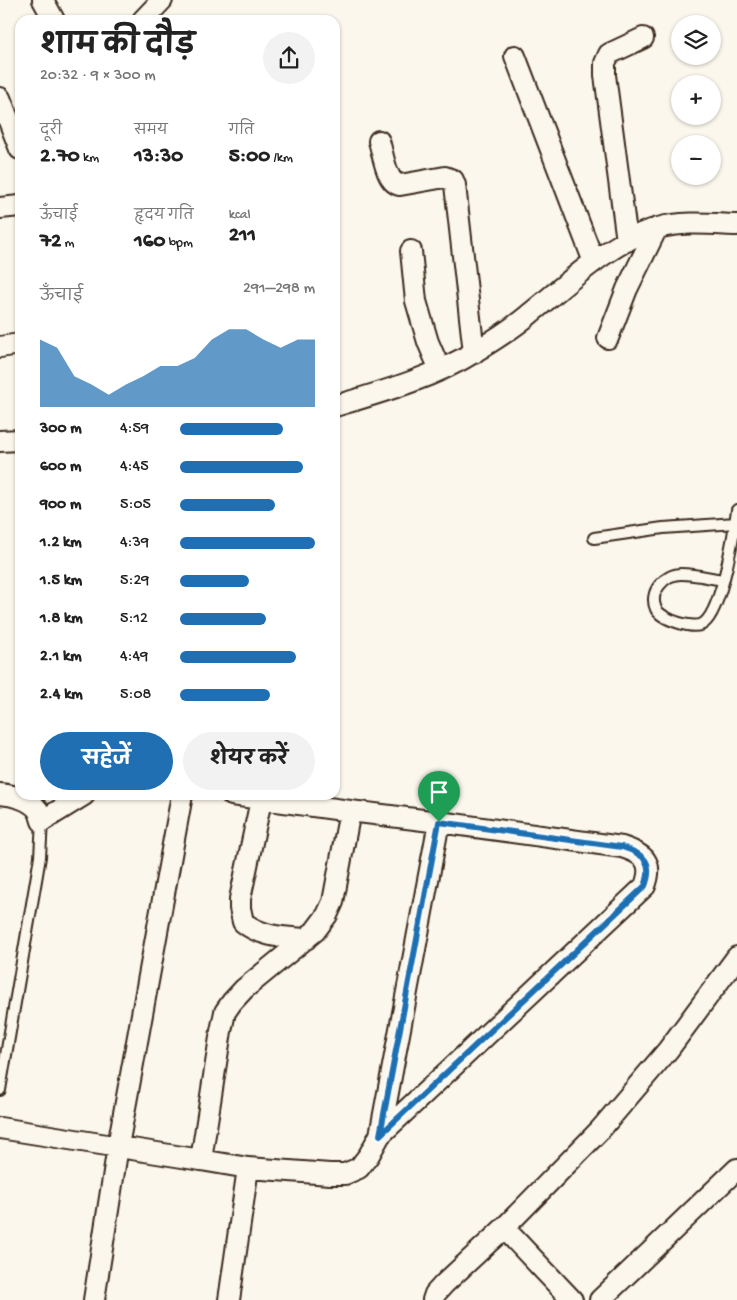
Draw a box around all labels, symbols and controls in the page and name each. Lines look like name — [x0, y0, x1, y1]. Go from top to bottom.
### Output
map controls — [671, 15, 721, 185]
button: layers — [671, 15, 721, 65]
text: शाम की दौड़ — [40, 31, 195, 64]
button: share — [263, 32, 315, 84]
text: 20:32 · 9 × 300 m — [40, 67, 156, 86]
button: + — [671, 75, 721, 125]
text: दूरी — [40, 123, 62, 140]
text: समय — [134, 123, 168, 140]
text: गति — [229, 123, 254, 140]
button: − — [671, 135, 721, 185]
text: 2.70 — [40, 145, 80, 170]
text: 13:30 — [134, 145, 183, 170]
text: 5:00 — [229, 145, 270, 170]
text: km — [80, 150, 99, 167]
text: /km — [270, 150, 293, 167]
text: kcal — [229, 207, 251, 224]
text: ऊँचाई — [40, 208, 78, 225]
text: हृदय गति — [134, 208, 194, 225]
text: 211 — [229, 224, 256, 249]
text: 72 — [40, 230, 61, 255]
text: 160 — [134, 230, 165, 255]
text: m — [61, 235, 74, 252]
text: bpm — [165, 235, 193, 252]
text: 291–298 m — [243, 280, 315, 299]
text: ऊँचाई — [40, 288, 83, 307]
text: 300 m — [40, 420, 82, 439]
text: 4:59 — [120, 420, 149, 439]
text: 600 m — [40, 458, 81, 477]
text: 4:45 — [120, 458, 149, 477]
text: 900 m — [40, 496, 81, 515]
text: 5:05 — [120, 496, 151, 515]
text: 1.2 km — [40, 534, 82, 553]
text: 4:39 — [120, 534, 149, 553]
text: 1.5 km — [40, 572, 82, 591]
text: 5:29 — [120, 572, 149, 591]
text: 1.8 km — [40, 610, 83, 629]
text: 5:12 — [120, 610, 148, 629]
text: 2.1 km — [40, 648, 82, 667]
text: 4:49 — [120, 648, 148, 667]
text: 2.4 km — [40, 686, 83, 705]
text: 5:08 — [120, 686, 151, 705]
button: सहेजें — [40, 732, 173, 790]
button: शेयर करें — [183, 732, 315, 790]
pin — [418, 771, 460, 822]
icon: arrive — [425, 778, 453, 806]

